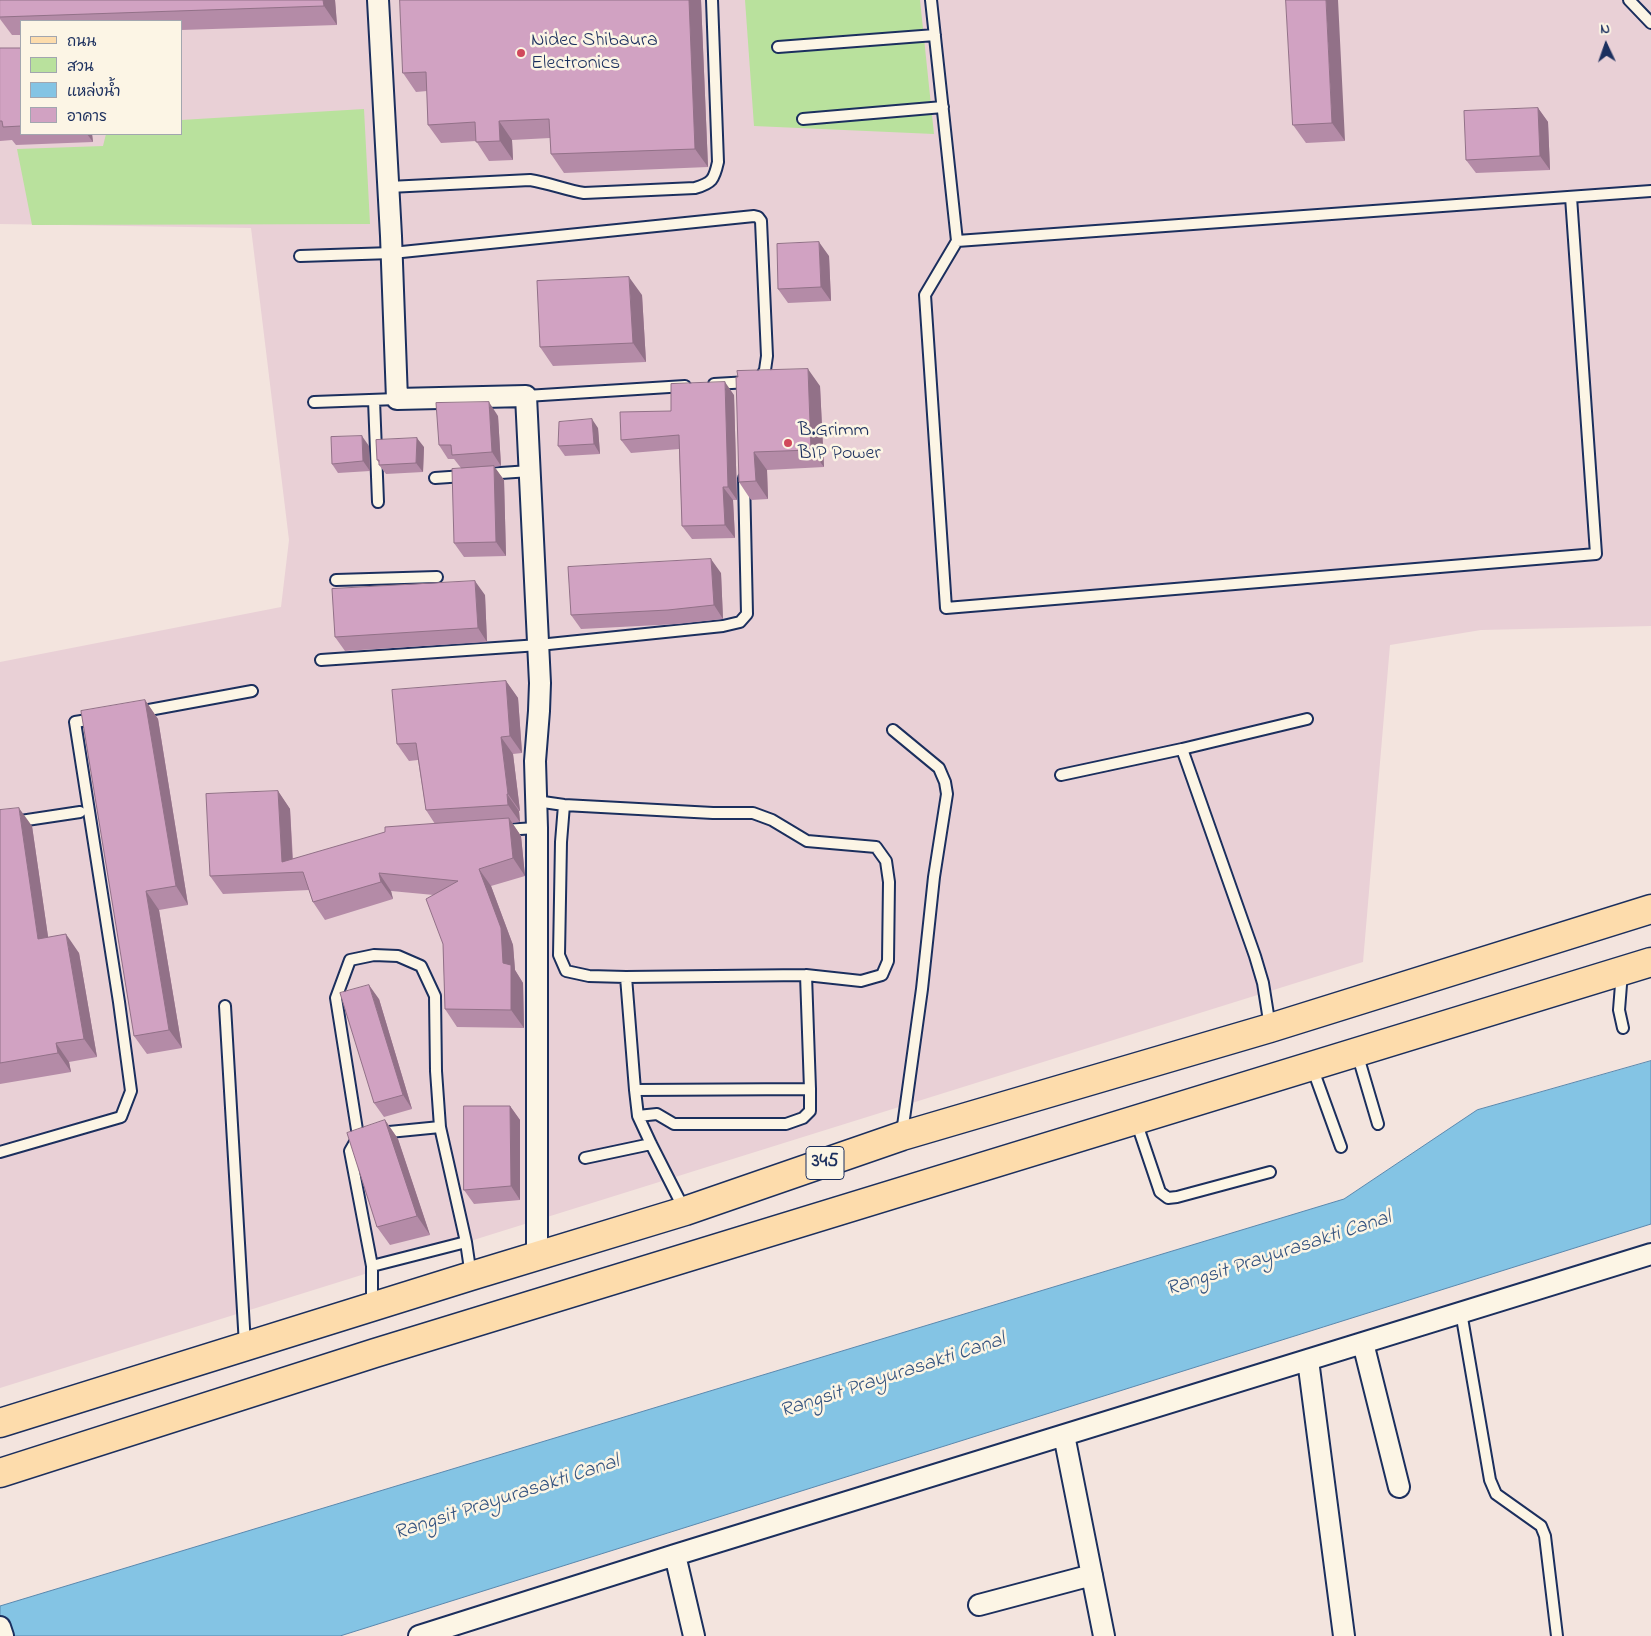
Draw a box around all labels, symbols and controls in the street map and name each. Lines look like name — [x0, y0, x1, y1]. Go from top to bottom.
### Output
text: N — [1600, 19, 1610, 40]
legend — [20, 20, 182, 135]
north arrow — [1581, 20, 1631, 70]
place label: Nidec Shibaura Electronics — [531, 30, 658, 77]
text: ถนน — [67, 31, 96, 53]
marker: Nidec Shibaura Electronics — [515, 47, 527, 59]
text: สวน — [67, 56, 94, 78]
text: แหล่งน้ำ — [67, 81, 121, 103]
text: อาคาร — [67, 106, 107, 128]
place label: B.Grimm BIP Power — [798, 420, 881, 467]
marker: B.Grimm BIP Power — [782, 437, 794, 449]
road number: 345 — [806, 1146, 844, 1180]
water label: Rangsit Prayurasakti Canal — [1163, 1207, 1395, 1303]
water label: Rangsit Prayurasakti Canal — [777, 1329, 1009, 1425]
water label: Rangsit Prayurasakti Canal — [391, 1451, 623, 1547]

